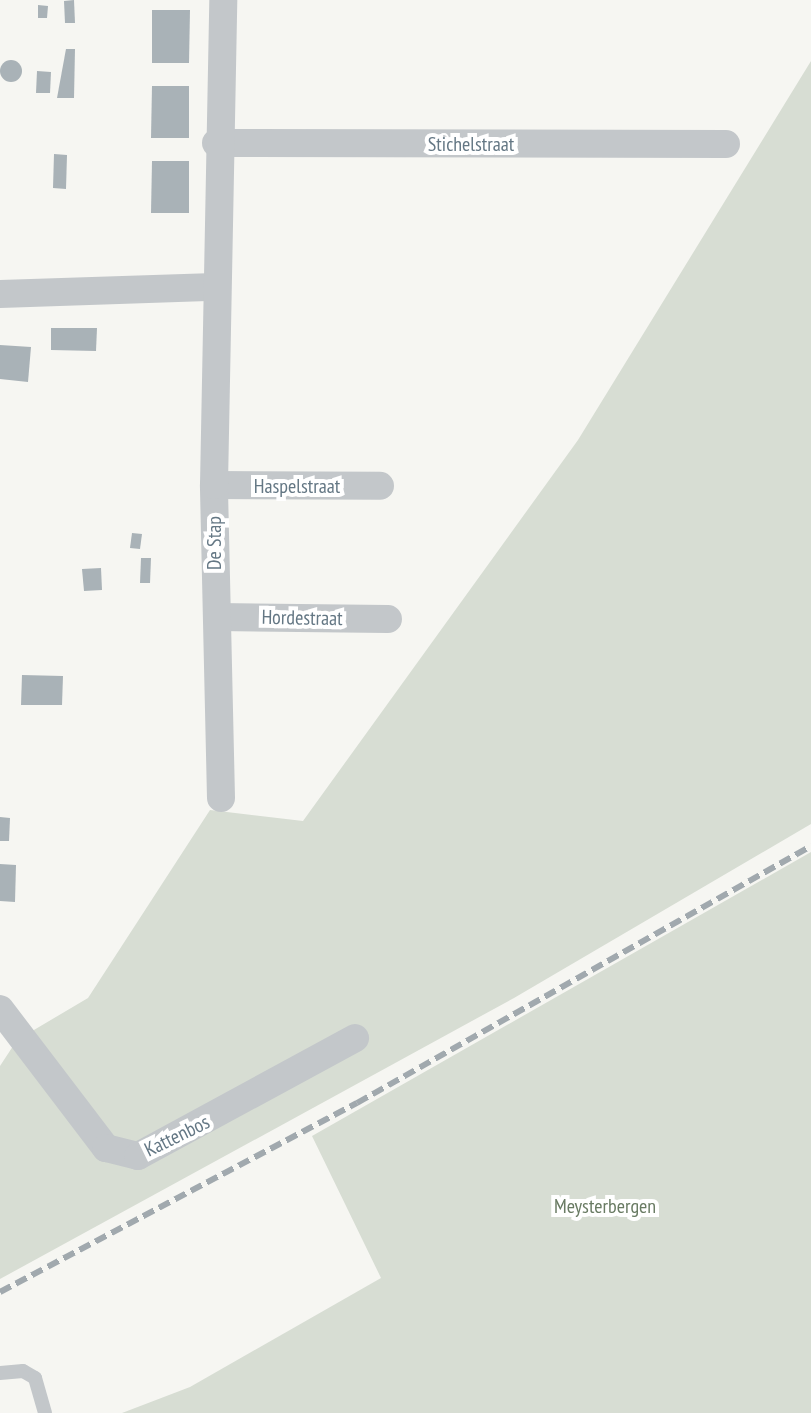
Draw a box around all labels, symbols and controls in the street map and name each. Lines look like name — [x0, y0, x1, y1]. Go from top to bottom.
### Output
street label: Stichelstraat — [428, 132, 514, 156]
street label: Haspelstraat — [254, 474, 340, 498]
street label: De Stap — [202, 516, 226, 570]
street label: Hordestraat — [261, 605, 343, 631]
street label: Kattenbos — [141, 1110, 213, 1162]
park label: Meysterbergen — [554, 1194, 656, 1218]

